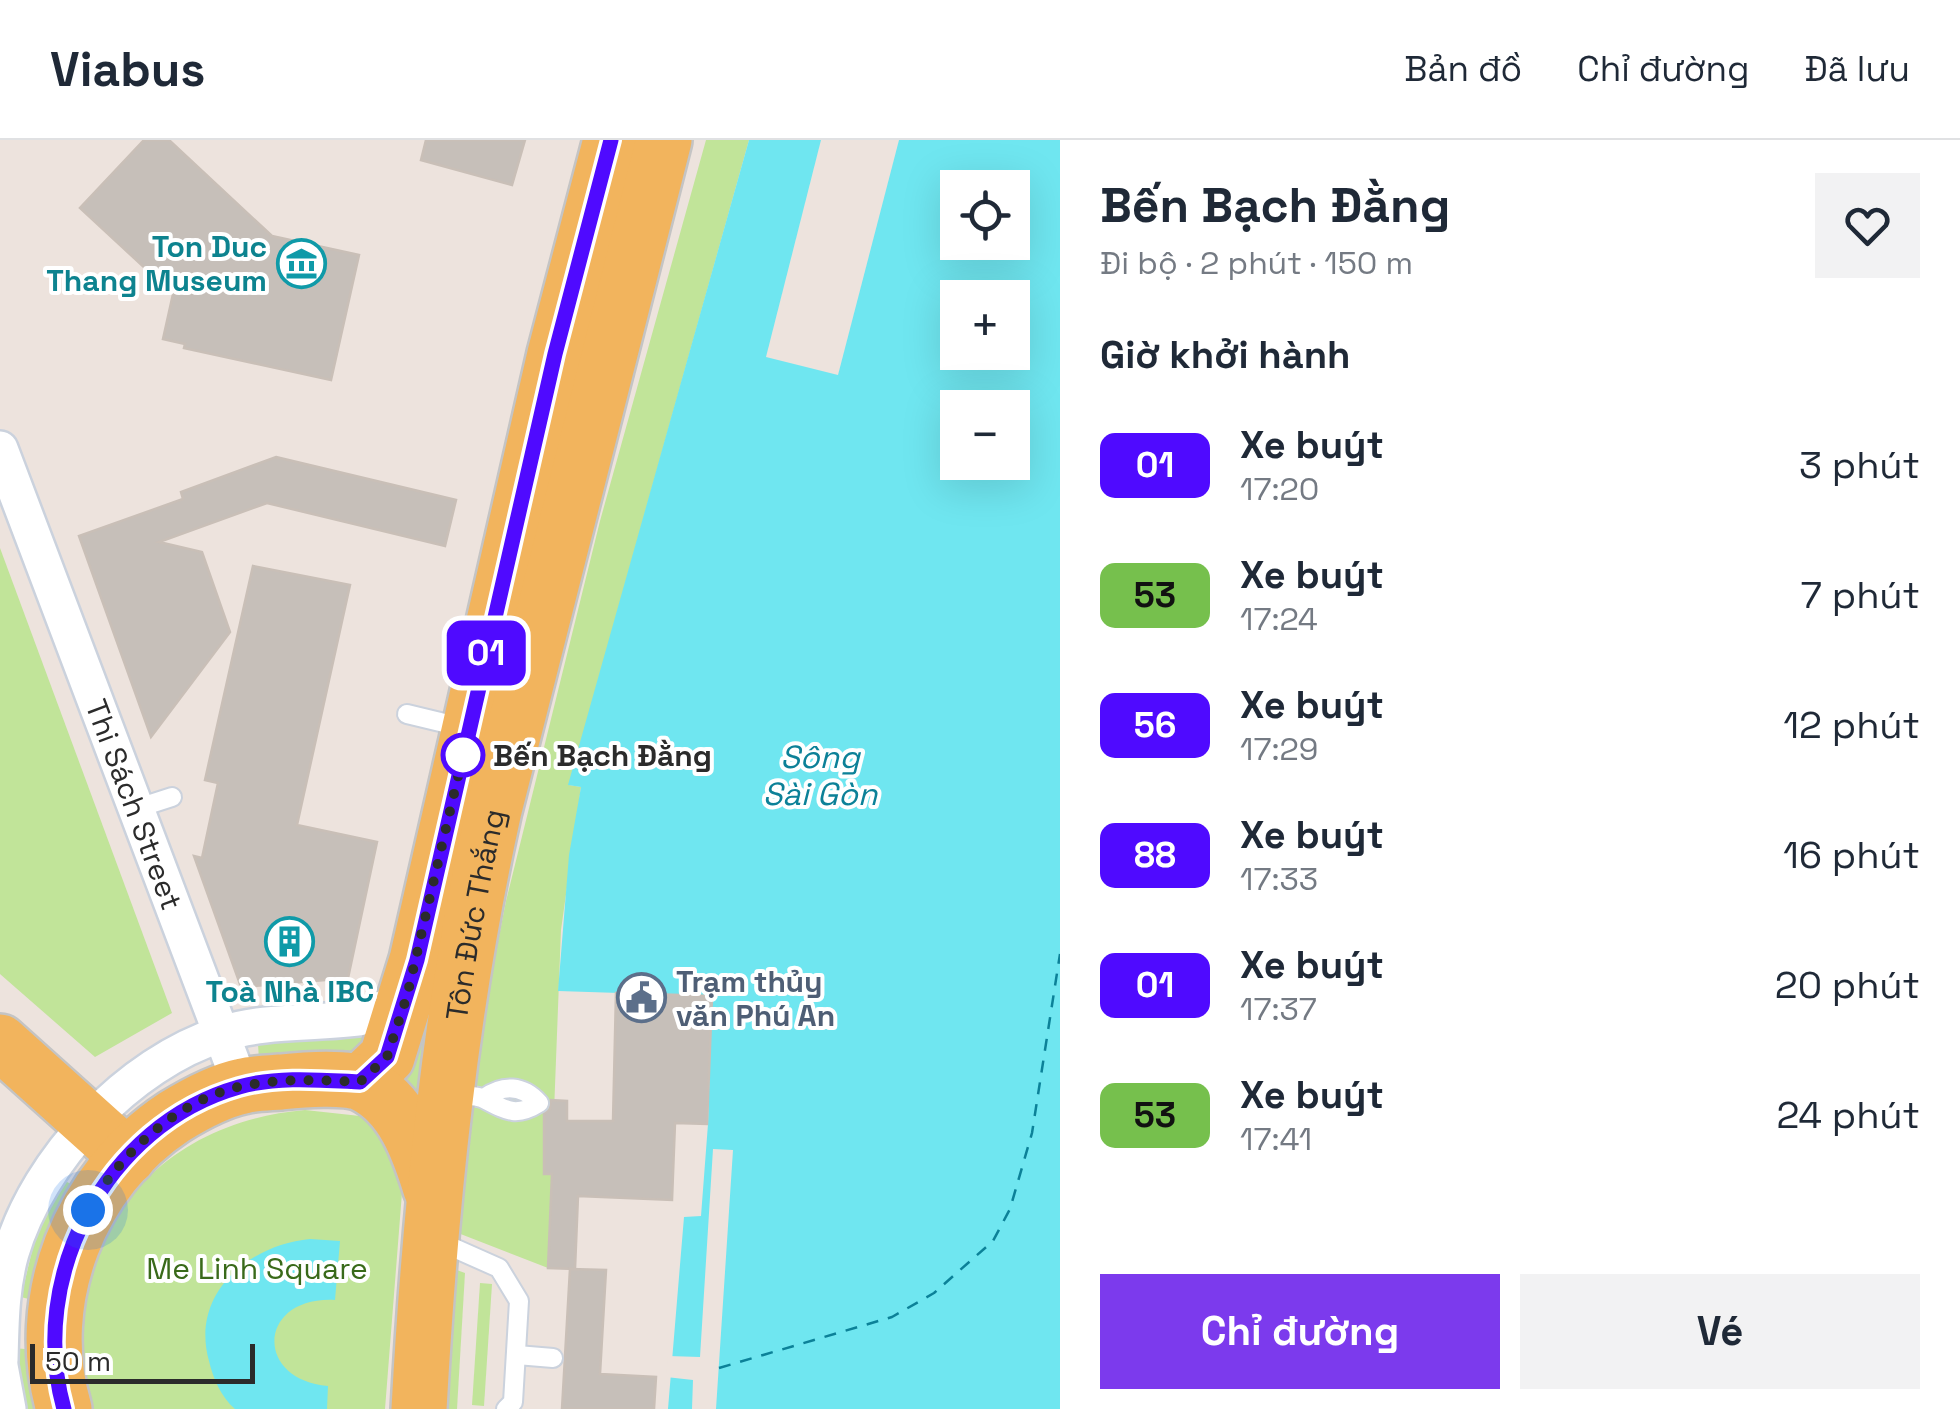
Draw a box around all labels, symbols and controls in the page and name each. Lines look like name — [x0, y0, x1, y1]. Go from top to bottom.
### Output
text: Viabus — [50, 39, 206, 100]
text: Bản đồ — [1404, 47, 1522, 91]
text: Chỉ đường — [1577, 47, 1750, 91]
text: Đã lưu — [1805, 47, 1910, 91]
map controls — [940, 170, 1030, 480]
button: locate — [940, 170, 1030, 260]
button: heart — [1815, 173, 1920, 278]
text: Bến Bạch Đằng — [1100, 175, 1450, 236]
place label: Ton Duc Thang Museum — [46, 227, 267, 300]
museum icon: Ton Duc Thang Museum — [276, 237, 328, 289]
text: Đi bộ · 2 phút · 150 m — [1100, 243, 1413, 283]
button: + — [940, 280, 1030, 370]
text: Giờ khởi hành — [1100, 331, 1351, 379]
button: − — [940, 390, 1030, 480]
text: Xe buýt — [1240, 421, 1384, 469]
text: 3 phút — [1799, 441, 1920, 489]
text: 01 — [1136, 443, 1174, 487]
text: 17:20 — [1240, 469, 1319, 509]
text: Xe buýt — [1240, 551, 1384, 599]
text: 7 phút — [1801, 571, 1920, 619]
text: 53 — [1134, 573, 1176, 617]
text: 17:24 — [1240, 599, 1318, 639]
line badge: 01 — [441, 620, 531, 686]
text: 01 — [467, 631, 505, 675]
text: Xe buýt — [1240, 681, 1384, 729]
street label: Thi Sách Street — [77, 694, 192, 915]
text: 12 phút — [1783, 701, 1920, 749]
text: 56 — [1134, 703, 1176, 747]
text: 17:29 — [1240, 729, 1318, 769]
marker: Bến Bạch Đằng — [442, 734, 484, 776]
place label: Bến Bạch Đằng — [493, 736, 712, 775]
water label: Sông Sài Gòn — [763, 737, 879, 814]
street label: Tôn Đức Thắng — [436, 805, 513, 1023]
text: Xe buýt — [1240, 811, 1384, 859]
text: 16 phút — [1783, 831, 1920, 879]
text: 88 — [1134, 833, 1176, 877]
text: 17:33 — [1240, 859, 1318, 899]
building icon: Toà Nhà IBC — [264, 916, 316, 968]
text: Xe buýt — [1240, 941, 1384, 989]
text: 20 phút — [1775, 961, 1920, 1009]
place label: Trạm thủy văn Phú An — [676, 962, 835, 1035]
text: 01 — [1136, 963, 1174, 1007]
place label: Toà Nhà IBC — [206, 972, 374, 1011]
public building icon: Trạm thủy văn Phú An — [615, 972, 667, 1024]
text: 17:37 — [1240, 989, 1317, 1029]
text: Xe buýt — [1240, 1071, 1384, 1119]
text: 24 phút — [1776, 1091, 1920, 1139]
text: 53 — [1134, 1093, 1176, 1137]
text: 17:41 — [1240, 1119, 1312, 1159]
your location — [63, 1185, 113, 1235]
park label: Me Linh Square — [146, 1249, 368, 1288]
button: Chỉ đường — [1100, 1274, 1500, 1389]
button: Vé — [1520, 1274, 1920, 1389]
scale bar — [30, 1339, 255, 1384]
text: 50 m — [45, 1343, 111, 1379]

